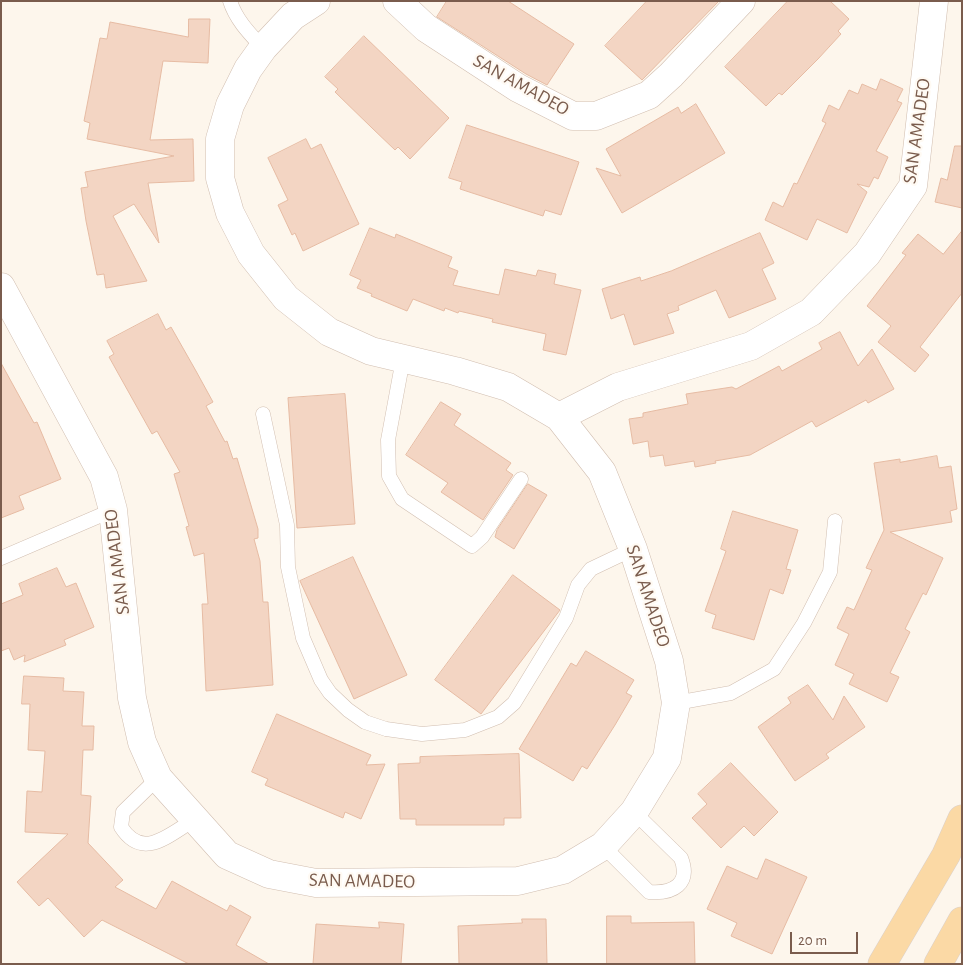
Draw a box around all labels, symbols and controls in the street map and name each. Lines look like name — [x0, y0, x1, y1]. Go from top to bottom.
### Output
street label: SAN AMADEO — [469, 49, 573, 121]
street label: SAN AMADEO — [898, 77, 936, 185]
street label: SAN AMADEO — [99, 508, 135, 616]
street label: SAN AMADEO — [621, 542, 675, 650]
street label: SAN AMADEO — [309, 869, 415, 893]
scale bar — [793, 922, 860, 954]
text: 20 m — [798, 933, 827, 948]

